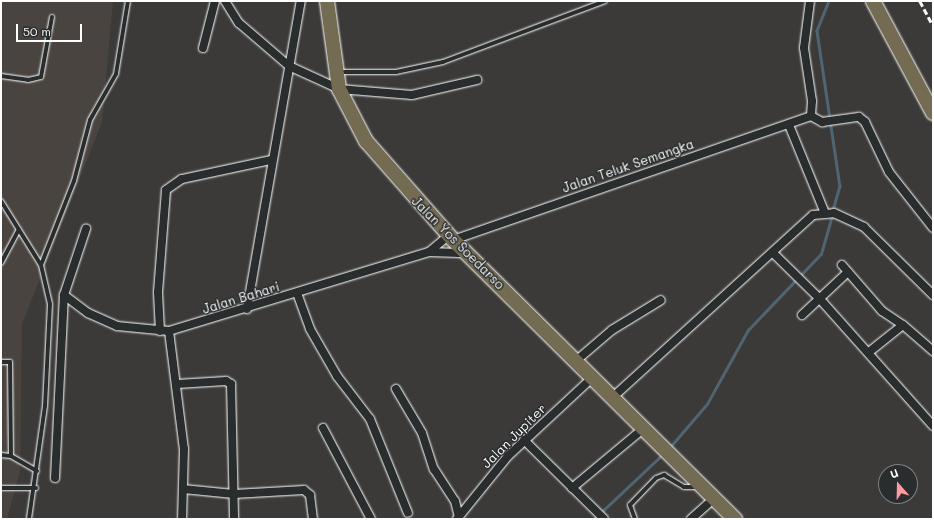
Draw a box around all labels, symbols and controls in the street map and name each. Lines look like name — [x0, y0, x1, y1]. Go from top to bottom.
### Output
scale bar — [18, 16, 84, 42]
text: 50 m — [23, 23, 51, 39]
street label: Jalan Teluk Semangka — [560, 136, 696, 196]
street label: Jalan Yos Soedarso — [408, 193, 508, 293]
street label: Jalan Bahari — [200, 279, 282, 317]
street label: Jalan Jupiter — [479, 401, 549, 471]
north arrow — [878, 464, 918, 504]
text: U — [888, 465, 900, 482]

